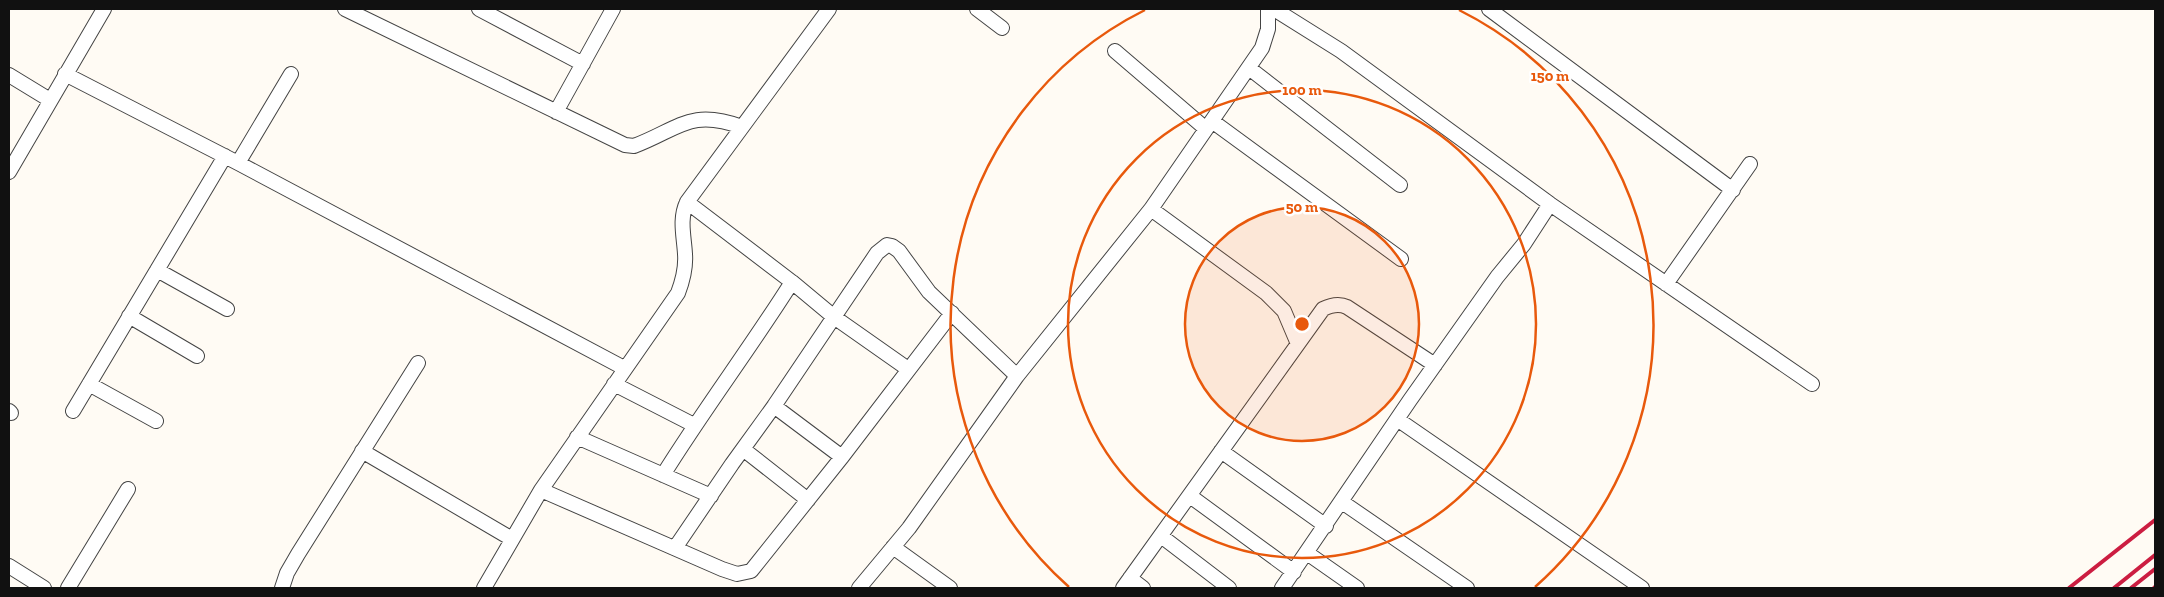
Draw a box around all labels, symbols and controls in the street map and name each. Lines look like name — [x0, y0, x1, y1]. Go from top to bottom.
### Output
text: 150 m — [1531, 67, 1569, 85]
text: 100 m — [1282, 81, 1322, 99]
text: 50 m — [1286, 198, 1318, 216]
centre of rings — [1293, 315, 1311, 333]

